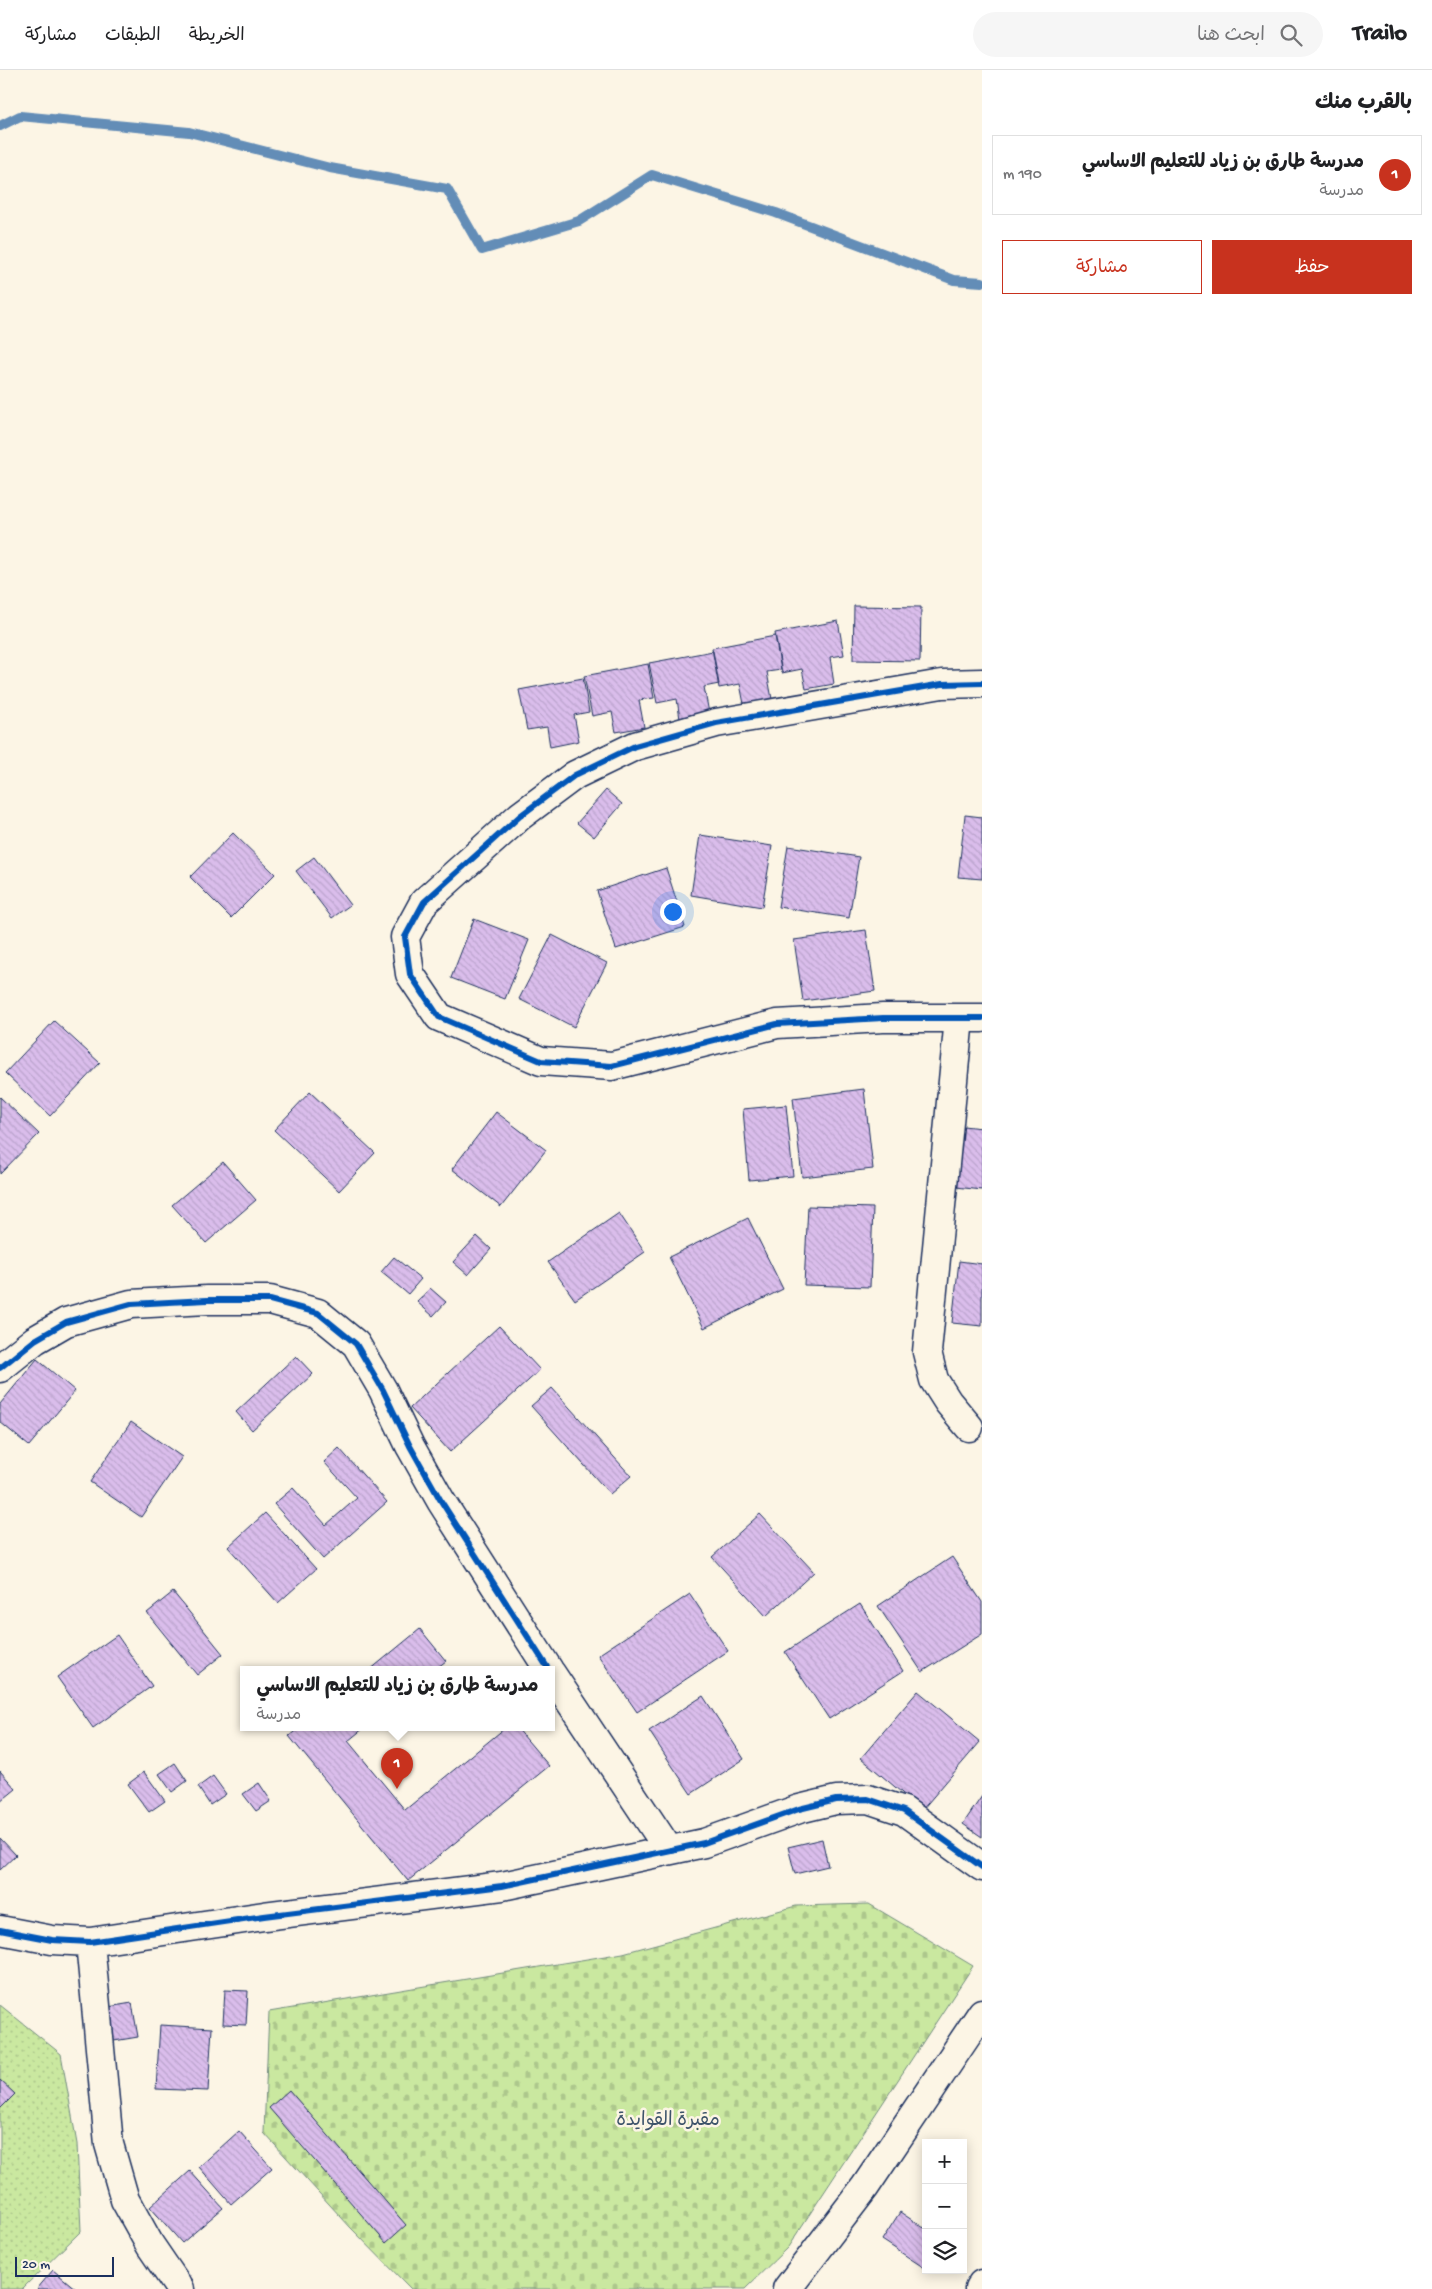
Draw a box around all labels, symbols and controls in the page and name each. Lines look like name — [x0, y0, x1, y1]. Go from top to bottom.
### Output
search box — [973, 12, 1323, 57]
text: Trailo — [1353, 20, 1407, 49]
icon: search — [1277, 21, 1305, 49]
text: ابحث هنا — [1197, 25, 1265, 48]
text: مشاركة — [25, 26, 77, 47]
text: الطبقات — [105, 26, 161, 47]
text: الخريطة — [189, 26, 245, 47]
text: بالقرب منك — [1315, 92, 1412, 117]
text: مدرسة طارق بن زياد للتعليم الاساسي — [1082, 152, 1364, 175]
text: 190 m — [1003, 166, 1042, 185]
text: 1 — [1392, 166, 1398, 185]
text: مدرسة — [1319, 183, 1364, 202]
button: مشاركة — [1002, 240, 1202, 294]
button: حفظ — [1212, 240, 1412, 294]
your location — [660, 899, 686, 925]
popup — [240, 1666, 555, 1731]
text: مدرسة طارق بن زياد للتعليم الاساسي — [257, 1676, 538, 1699]
text: مدرسة — [257, 1707, 301, 1726]
pin: 1 — [381, 1748, 413, 1789]
park label: مقبرة القوايدة — [616, 2110, 720, 2133]
map controls — [922, 2139, 967, 2274]
button: + — [922, 2139, 967, 2184]
button: − — [922, 2184, 967, 2229]
button: layers — [922, 2229, 967, 2274]
scale bar — [15, 2254, 114, 2277]
text: 20 m — [22, 2257, 50, 2274]

